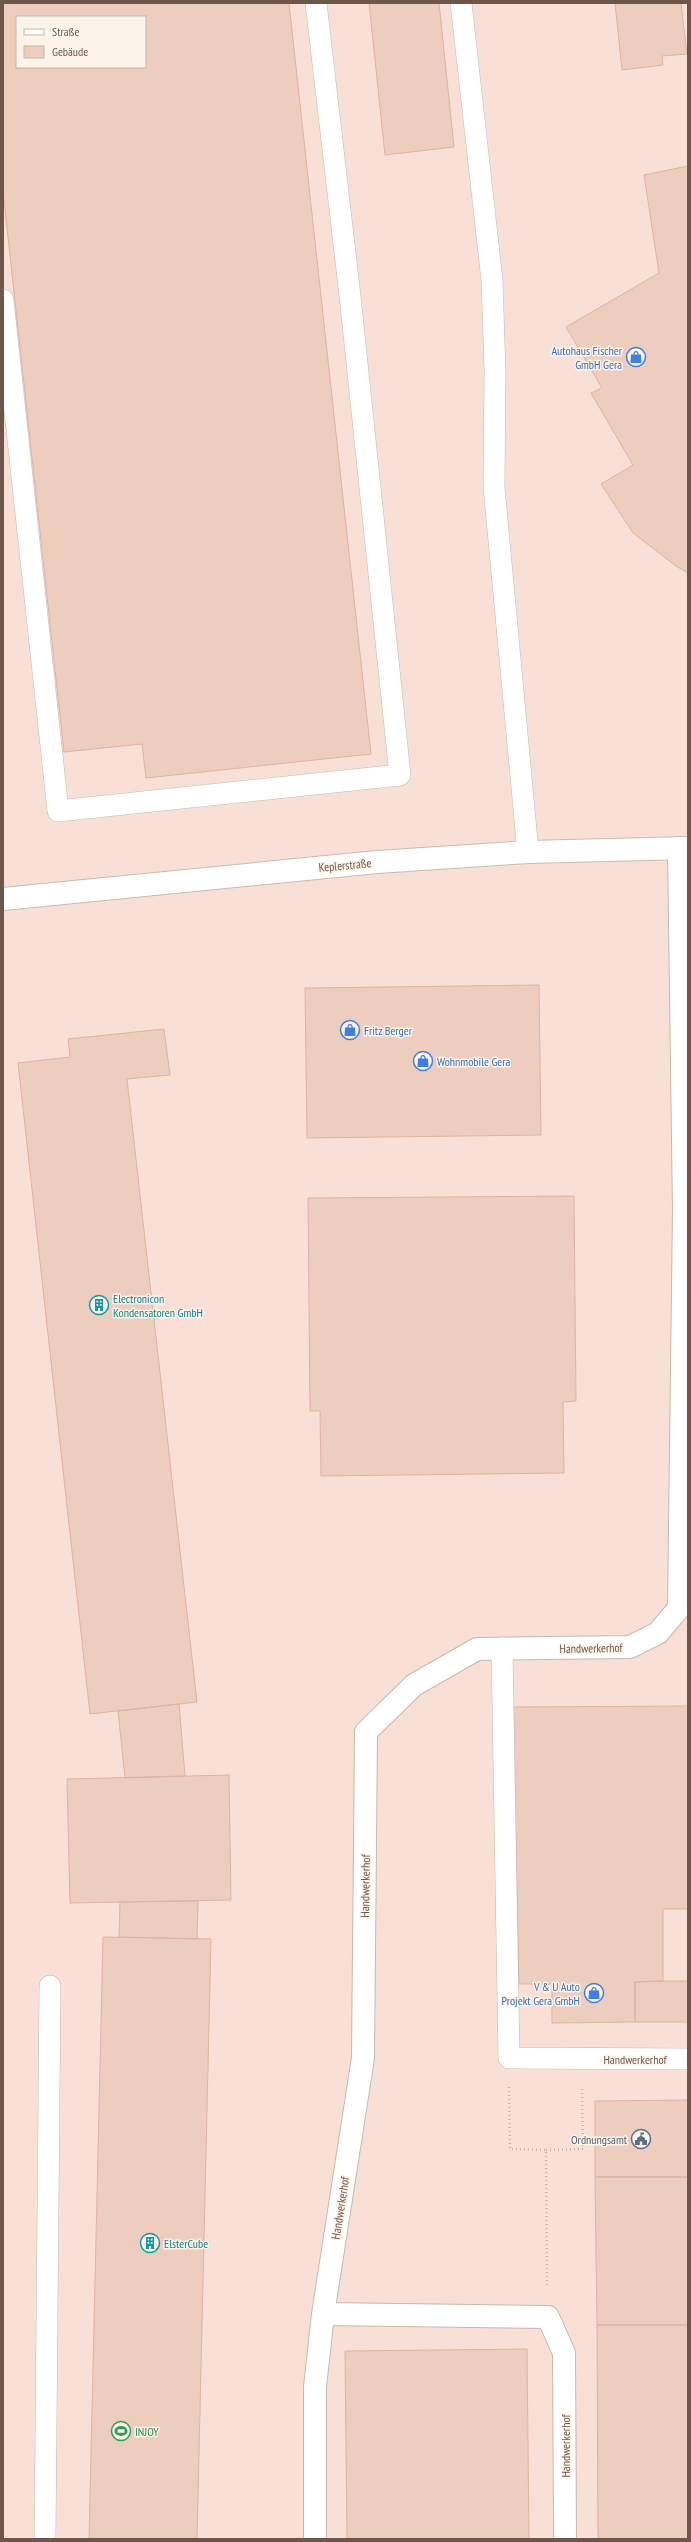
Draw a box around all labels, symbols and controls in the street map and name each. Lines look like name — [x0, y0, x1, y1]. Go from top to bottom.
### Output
legend — [16, 16, 146, 68]
text: Straße — [52, 24, 79, 39]
text: Gebäude — [52, 44, 88, 59]
place label: Autohaus Fischer GmbH Gera — [551, 343, 623, 372]
shop icon: Autohaus Fischer GmbH Gera — [625, 346, 647, 368]
street label: Keplerstraße — [318, 855, 372, 875]
shop icon: Fritz Berger — [339, 1019, 361, 1041]
place label: Fritz Berger — [364, 1023, 413, 1038]
shop icon: Wohnmobile Gera — [412, 1050, 434, 1072]
place label: Wohnmobile Gera — [437, 1054, 511, 1069]
place label: Electronicon Kondensatoren GmbH — [113, 1291, 203, 1320]
building icon: Electronicon Kondensatoren GmbH — [88, 1294, 110, 1316]
street label: Handwerkerhof — [559, 1640, 624, 1656]
street label: Handwerkerhof — [357, 1853, 373, 1918]
place label: V & U Auto Projekt Gera GmbH — [502, 1979, 580, 2008]
shop icon: V & U Auto Projekt Gera GmbH — [583, 1982, 605, 2004]
street label: Handwerkerhof — [603, 2052, 667, 2067]
public building icon: Ordnungsamt — [630, 2128, 652, 2150]
place label: Ordnungsamt — [571, 2132, 628, 2147]
street label: Handwerkerhof — [328, 2175, 352, 2240]
building icon: ElsterCube — [139, 2232, 161, 2254]
place label: ElsterCube — [164, 2236, 208, 2251]
street label: Handwerkerhof — [558, 2414, 573, 2478]
sports icon: INJOY — [110, 2420, 132, 2442]
place label: INJOY — [135, 2424, 159, 2439]

